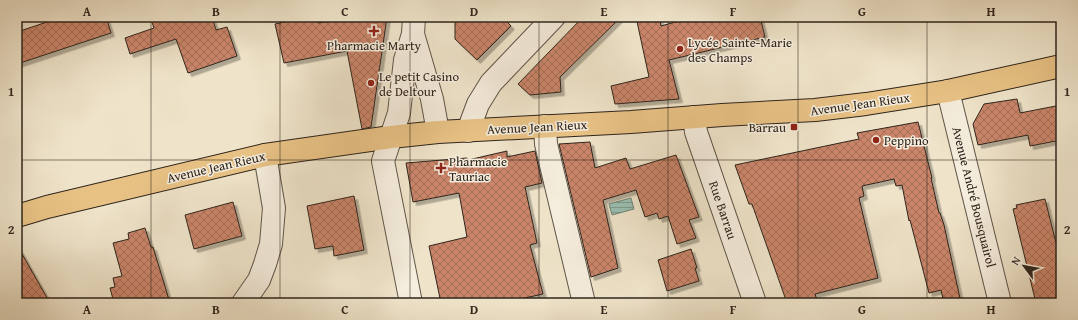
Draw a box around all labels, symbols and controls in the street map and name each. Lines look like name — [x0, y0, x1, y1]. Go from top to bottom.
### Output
text: A — [83, 2, 92, 21]
text: B — [212, 2, 220, 21]
text: C — [341, 2, 349, 21]
text: D — [470, 2, 478, 21]
text: E — [601, 2, 608, 21]
text: F — [730, 2, 737, 21]
text: G — [858, 2, 866, 21]
text: H — [986, 2, 996, 21]
marker: Pharmacie Marty — [369, 26, 379, 36]
place label: Lycée Sainte-Marie des Champs — [688, 33, 792, 67]
place label: Pharmacie Marty — [327, 36, 422, 55]
marker: Lycée Sainte-Marie des Champs — [675, 44, 685, 54]
place label: Le petit Casino de Deltour — [379, 67, 459, 101]
marker: Le petit Casino de Deltour — [366, 78, 376, 88]
text: 1 — [8, 82, 14, 101]
text: 1 — [1064, 82, 1070, 101]
street label: Avenue Jean Rieux — [809, 88, 911, 120]
street label: Avenue Jean Rieux — [486, 115, 588, 139]
place label: Barrau — [749, 118, 786, 137]
marker: Barrau — [789, 122, 799, 132]
street label: Avenue André Bousquairol — [947, 125, 1001, 270]
place label: Peppino — [884, 131, 929, 150]
marker: Peppino — [871, 135, 881, 145]
street label: Avenue Jean Rieux — [165, 146, 267, 188]
place label: Pharmacie Tauriac — [449, 152, 507, 186]
marker: Pharmacie Tauriac — [436, 163, 446, 173]
street label: Rue Barrau — [704, 178, 742, 242]
text: 2 — [8, 220, 15, 239]
text: 2 — [1064, 220, 1071, 239]
north arrow — [1004, 246, 1044, 286]
text: N — [1007, 253, 1025, 268]
text: A — [83, 300, 92, 319]
text: B — [212, 300, 220, 319]
text: C — [341, 300, 349, 319]
text: D — [470, 300, 478, 319]
text: E — [601, 300, 608, 319]
text: F — [730, 300, 737, 319]
text: G — [858, 300, 866, 319]
text: H — [986, 300, 996, 319]

